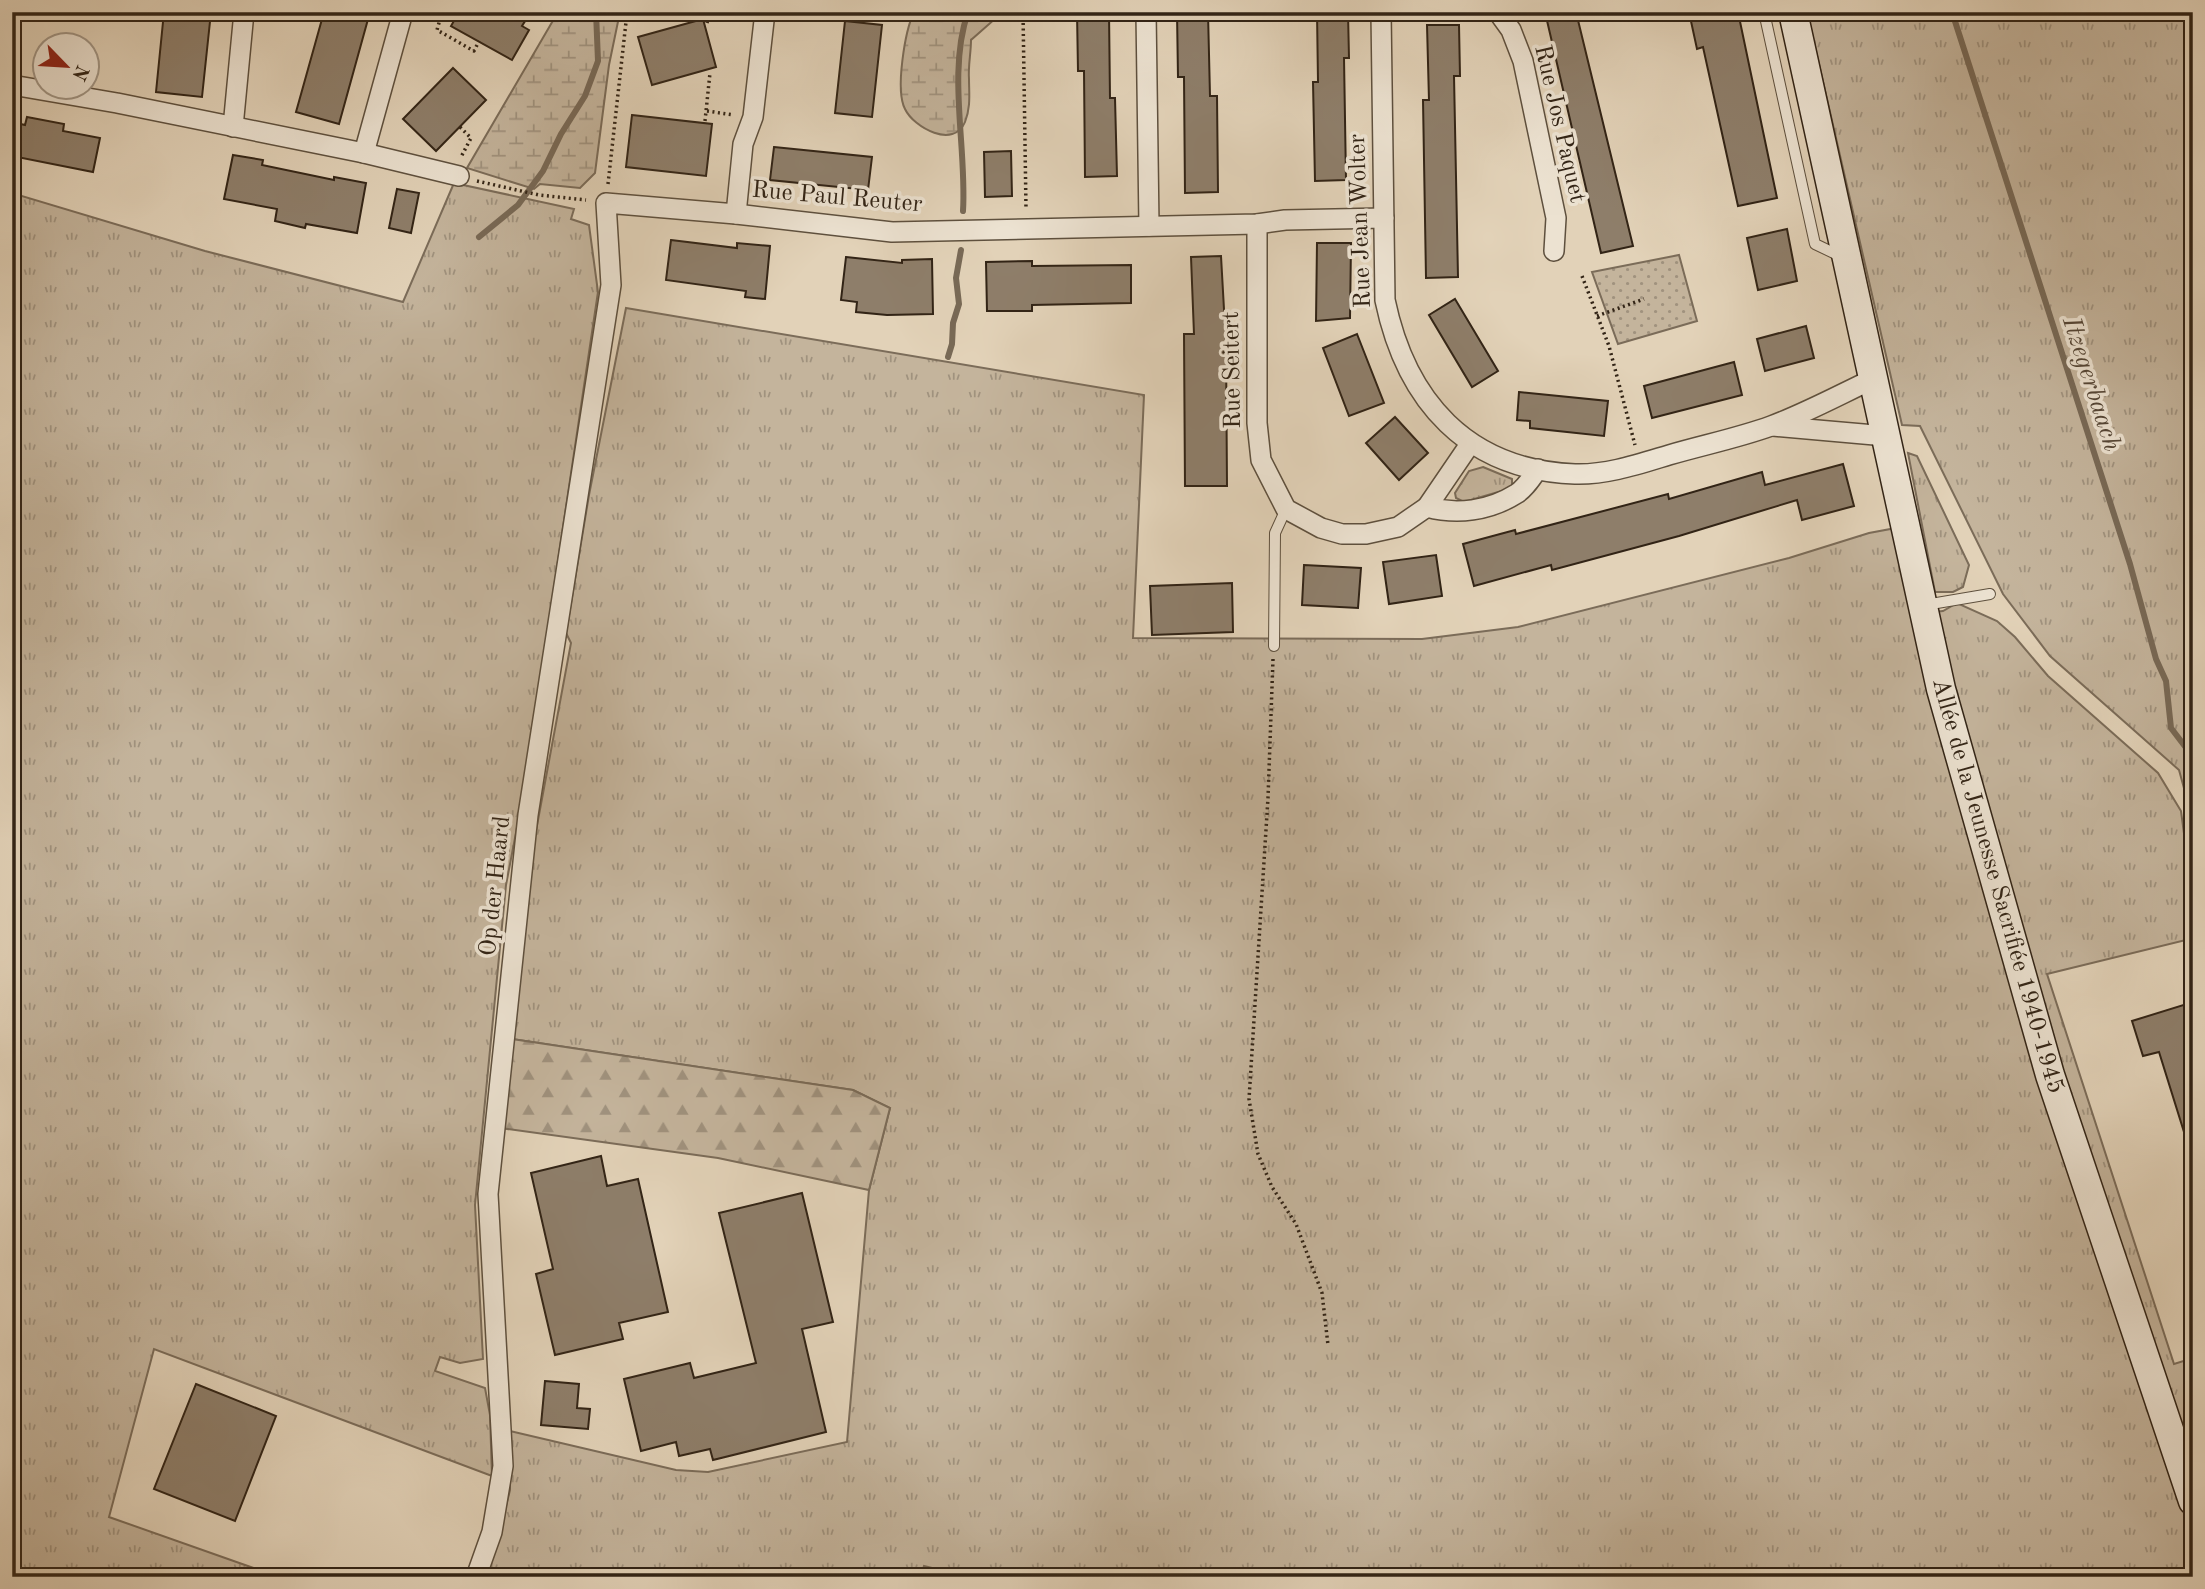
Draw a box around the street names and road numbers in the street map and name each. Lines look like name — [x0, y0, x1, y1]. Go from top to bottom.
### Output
street label: Rue Jos Paquet — [1529, 43, 1589, 205]
street label: Rue Jean Wolter — [1346, 133, 1376, 309]
street label: Rue Paul Reuter — [751, 179, 923, 217]
street label: Rue Seitert — [1220, 311, 1246, 429]
street label: Allée de la Jeunesse Sacrifiée 1940-1945 — [1927, 676, 2067, 1097]
street label: Op der Haard — [477, 815, 515, 957]

